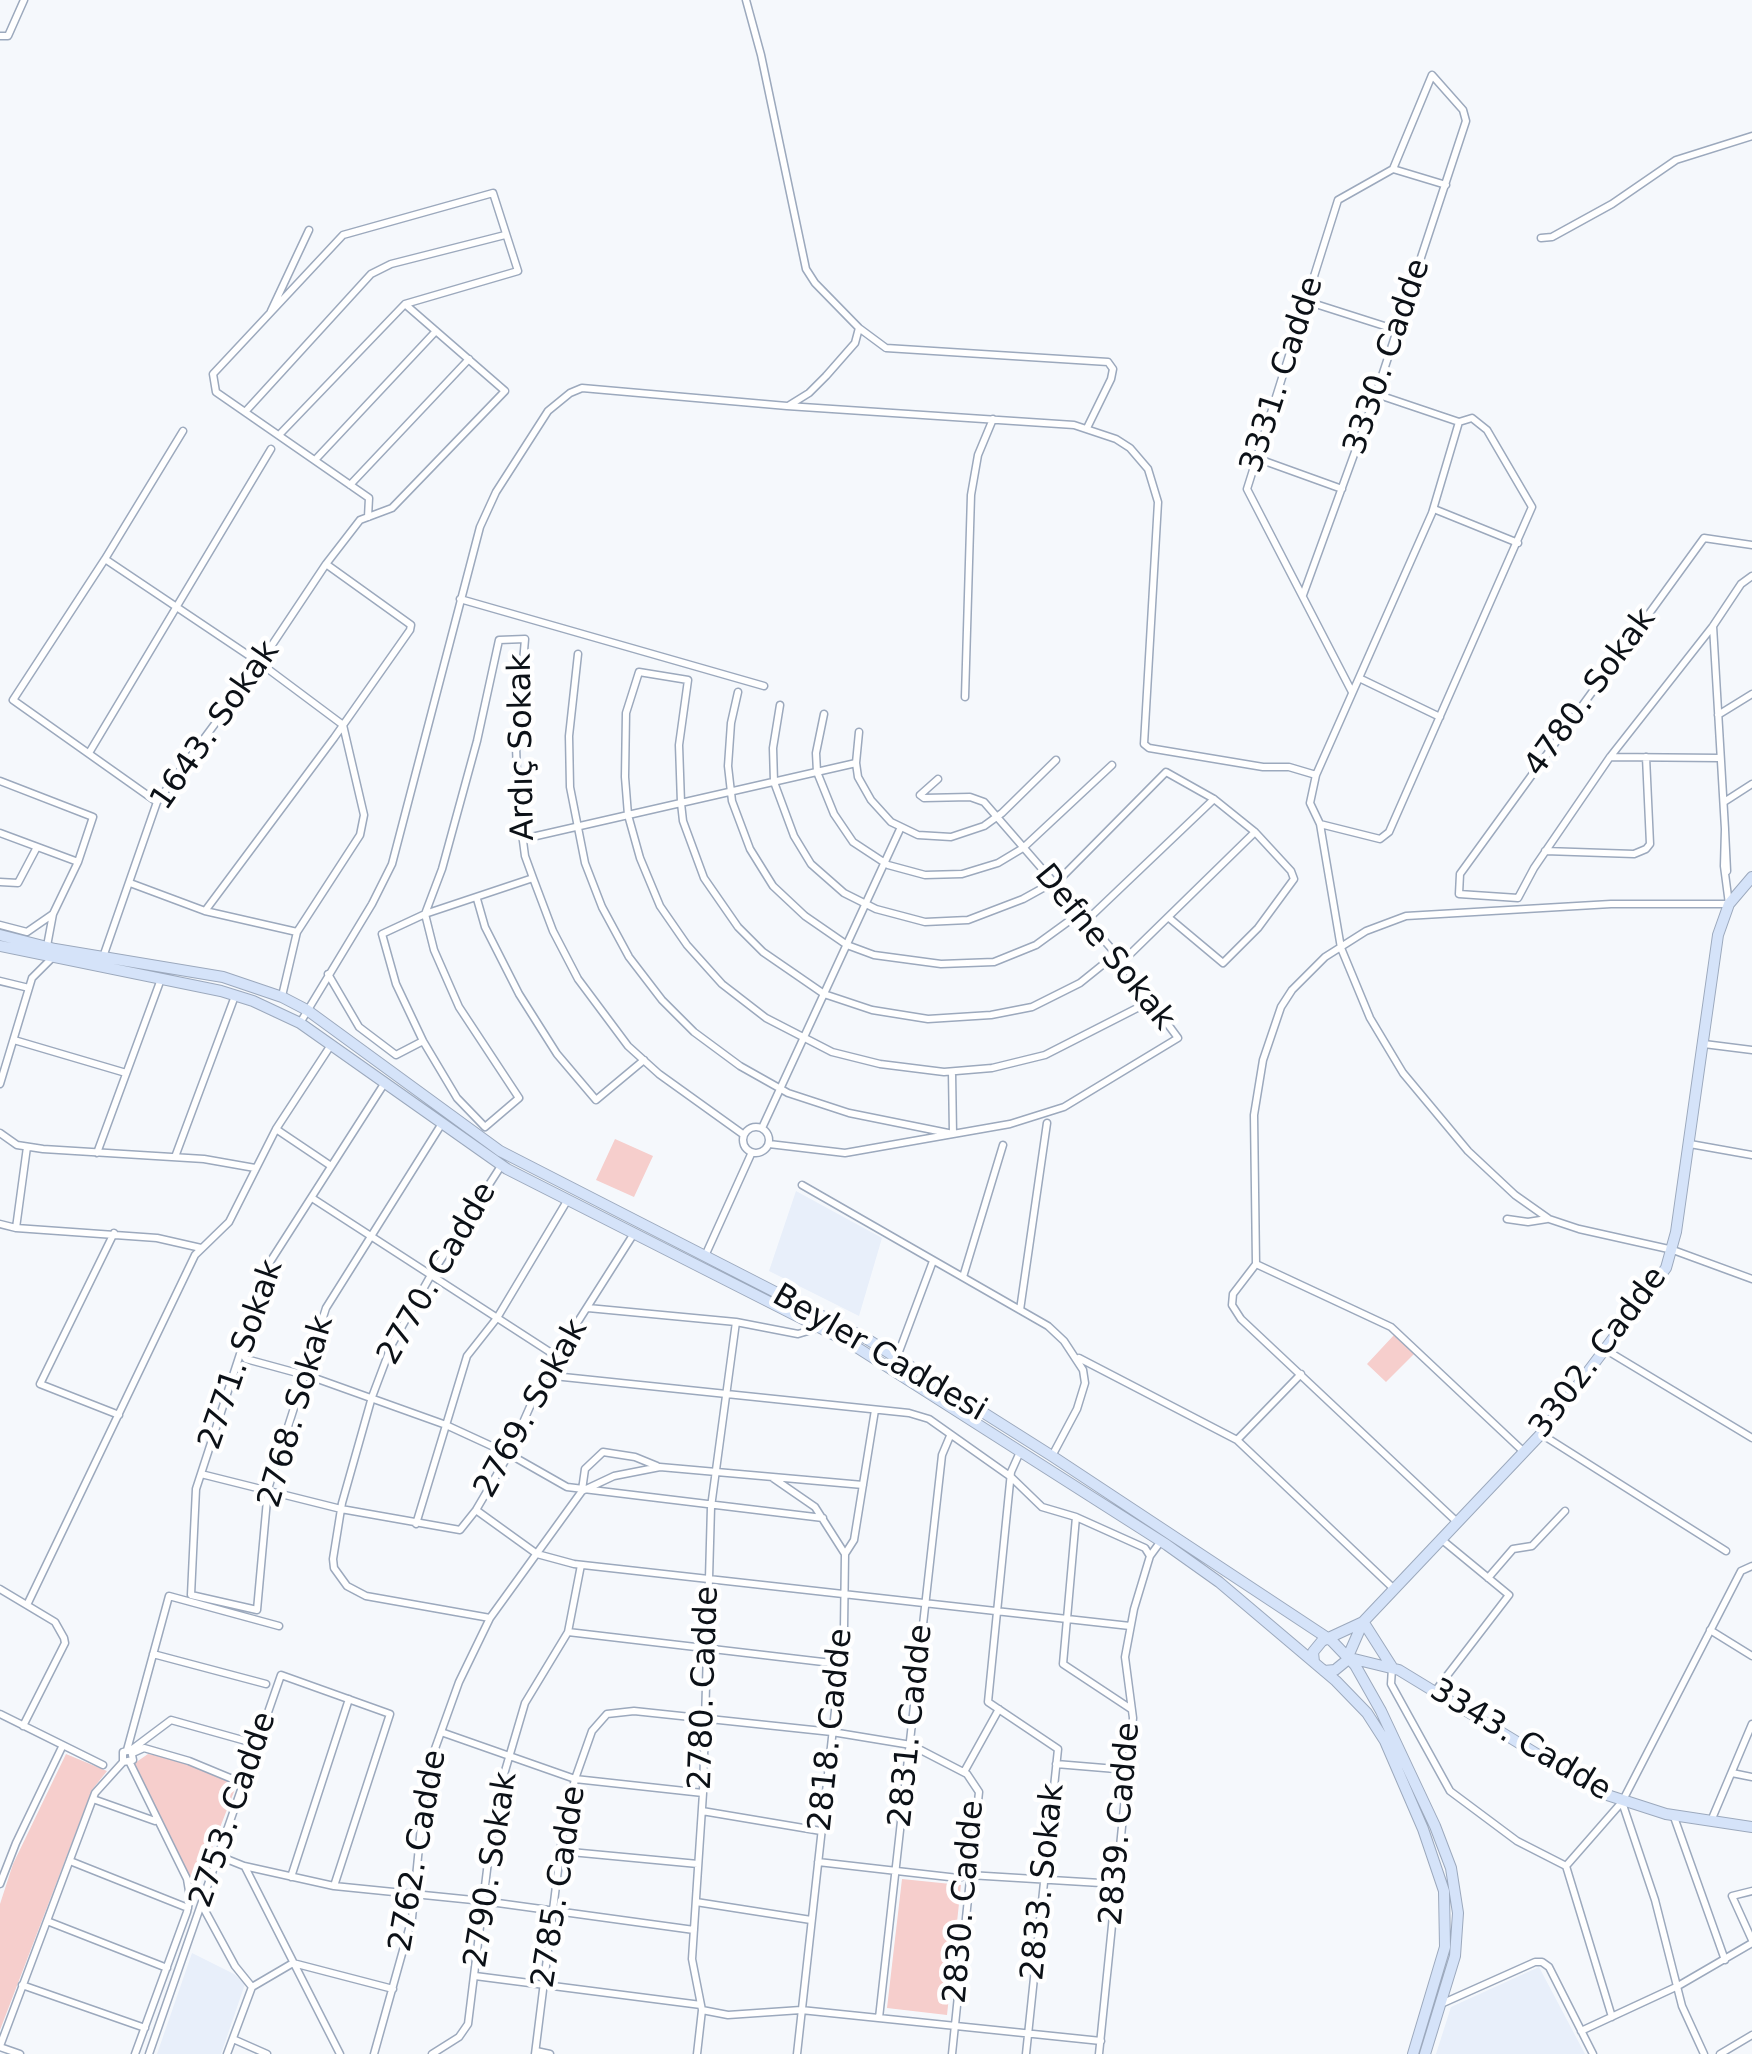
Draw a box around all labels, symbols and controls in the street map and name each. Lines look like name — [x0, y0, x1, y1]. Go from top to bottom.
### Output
street label: 3330. Cadde — [1337, 254, 1439, 460]
street label: 3331. Cadde — [1233, 272, 1333, 478]
street label: 4780. Sokak — [1517, 602, 1665, 784]
street label: 1643. Sokak — [144, 634, 288, 818]
street label: Ardıç Sokak — [502, 653, 544, 841]
street label: Defne Sokak — [1026, 858, 1182, 1038]
street label: 2770. Cadde — [370, 1176, 506, 1372]
street label: 2771. Sokak — [192, 1255, 292, 1455]
street label: 3302. Cadde — [1522, 1260, 1676, 1446]
street label: Beyler Caddesi — [765, 1277, 993, 1431]
street label: 2768. Sokak — [251, 1312, 343, 1512]
street label: 2769. Sokak — [467, 1313, 597, 1505]
street label: 2780. Cadde — [682, 1585, 728, 1791]
street label: 2831. Cadde — [882, 1623, 942, 1829]
street label: 2818. Cadde — [802, 1627, 862, 1833]
street label: 3343. Cadde — [1423, 1672, 1617, 1810]
street label: 2753. Cadde — [183, 1707, 285, 1913]
street label: 2839. Cadde — [1093, 1721, 1149, 1927]
street label: 2762. Cadde — [382, 1747, 456, 1955]
street label: 2790. Sokak — [458, 1769, 526, 1971]
street label: 2833. Sokak — [1015, 1782, 1073, 1982]
street label: 2785. Cadde — [525, 1783, 595, 1991]
street label: 2830. Cadde — [937, 1799, 993, 2005]

